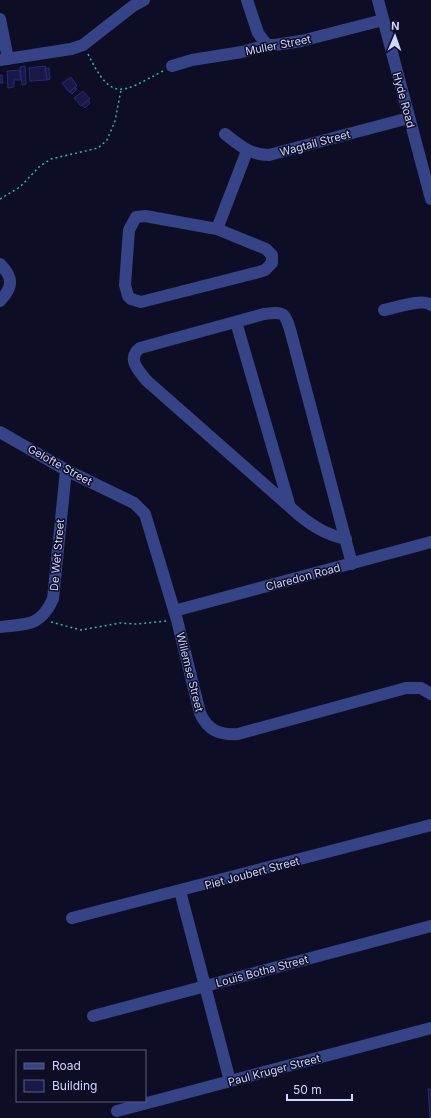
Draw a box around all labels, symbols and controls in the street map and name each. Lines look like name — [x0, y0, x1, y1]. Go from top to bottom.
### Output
north arrow — [375, 16, 415, 56]
text: N — [391, 19, 400, 33]
street label: Muller Street — [244, 32, 312, 58]
street label: Hyde Road — [390, 71, 418, 129]
street label: Wagtail Street — [278, 127, 352, 159]
street label: Gelofte Street — [25, 442, 95, 489]
street label: De Wet Street — [47, 518, 67, 591]
street label: Claredon Road — [264, 560, 342, 594]
street label: Willemse Street — [173, 631, 207, 713]
street label: Piet Joubert Street — [203, 854, 301, 892]
street label: Louis Botha Street — [214, 952, 310, 990]
legend — [16, 1050, 146, 1102]
street label: Paul Kruger Street — [226, 1051, 322, 1089]
text: Road — [52, 1058, 81, 1073]
scale bar — [287, 1076, 352, 1102]
text: Building — [52, 1078, 97, 1093]
text: 50 m — [293, 1082, 322, 1097]

